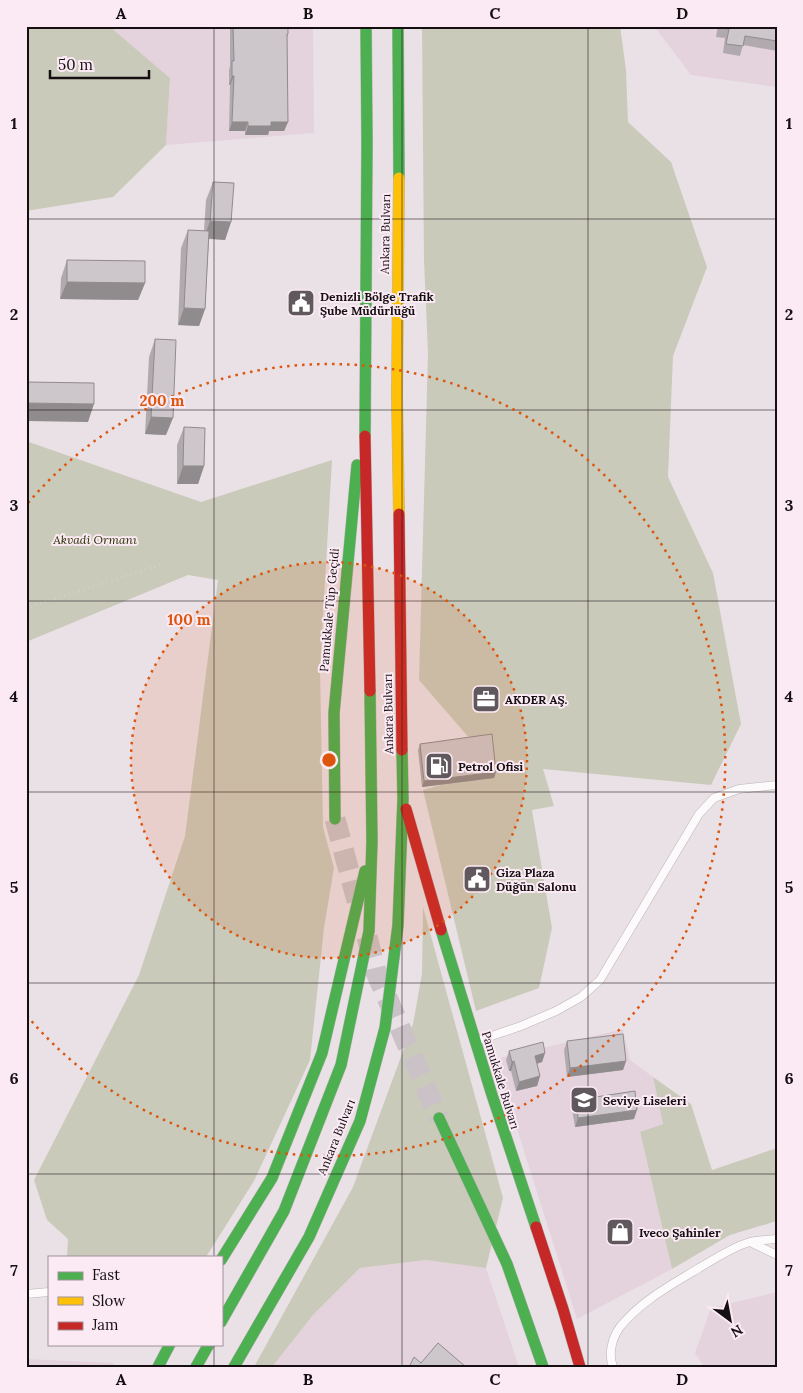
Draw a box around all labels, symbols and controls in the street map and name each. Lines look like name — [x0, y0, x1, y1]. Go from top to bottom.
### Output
text: A — [116, 3, 127, 23]
text: B — [303, 3, 314, 23]
text: C — [489, 3, 501, 23]
text: D — [676, 3, 688, 23]
scale bar — [50, 48, 149, 80]
text: 50 m — [58, 55, 93, 74]
text: 1 — [11, 113, 17, 133]
text: 1 — [786, 113, 792, 133]
street label: Ankara Bulvarı — [377, 194, 393, 275]
public building icon: Denizli Bölge Trafik Şube Müdürlüğü — [286, 288, 316, 318]
place label: Denizli Bölge Trafik Şube Müdürlüğü — [320, 289, 434, 318]
text: 2 — [10, 304, 18, 324]
text: 2 — [785, 304, 793, 324]
text: 200 m — [140, 391, 185, 410]
text: 3 — [10, 495, 19, 515]
text: 3 — [785, 495, 794, 515]
park label: Akvadi Ormanı — [52, 532, 137, 547]
street label: Pamukkale Tüp Geçidi — [316, 548, 342, 672]
text: 100 m — [168, 610, 211, 629]
street label: Ankara Bulvarı — [380, 674, 396, 755]
office icon: AKDER AŞ. — [471, 684, 501, 714]
text: 4 — [10, 686, 19, 706]
text: 4 — [785, 686, 794, 706]
place label: AKDER AŞ. — [505, 692, 568, 707]
centre of rings — [320, 751, 338, 769]
fuel station icon: Petrol Ofisi — [424, 751, 454, 781]
place label: Petrol Ofisi — [458, 759, 523, 774]
public building icon: Giza Plaza Düğün Salonu — [462, 864, 492, 894]
place label: Giza Plaza Düğün Salonu — [496, 865, 577, 894]
text: 5 — [10, 877, 19, 897]
text: 5 — [785, 877, 794, 897]
street label: Pamukkale Bulvarı — [479, 1029, 523, 1131]
text: 6 — [9, 1068, 19, 1088]
text: 6 — [784, 1068, 794, 1088]
school or university icon: Seviye Liseleri — [569, 1085, 599, 1115]
place label: Seviye Liseleri — [603, 1093, 686, 1108]
street label: Ankara Bulvarı — [314, 1097, 358, 1178]
shop icon: Iveco Şahinler — [605, 1217, 635, 1247]
place label: Iveco Şahinler — [639, 1225, 721, 1240]
legend — [48, 1256, 222, 1346]
text: 7 — [10, 1260, 18, 1280]
text: 7 — [785, 1260, 793, 1280]
text: Fast — [92, 1265, 120, 1284]
text: Slow — [92, 1291, 125, 1310]
north arrow — [706, 1296, 756, 1346]
text: Jam — [91, 1315, 119, 1334]
text: N — [727, 1321, 746, 1342]
text: A — [116, 1369, 127, 1389]
text: B — [303, 1369, 314, 1389]
text: C — [489, 1369, 501, 1389]
text: D — [676, 1369, 688, 1389]

